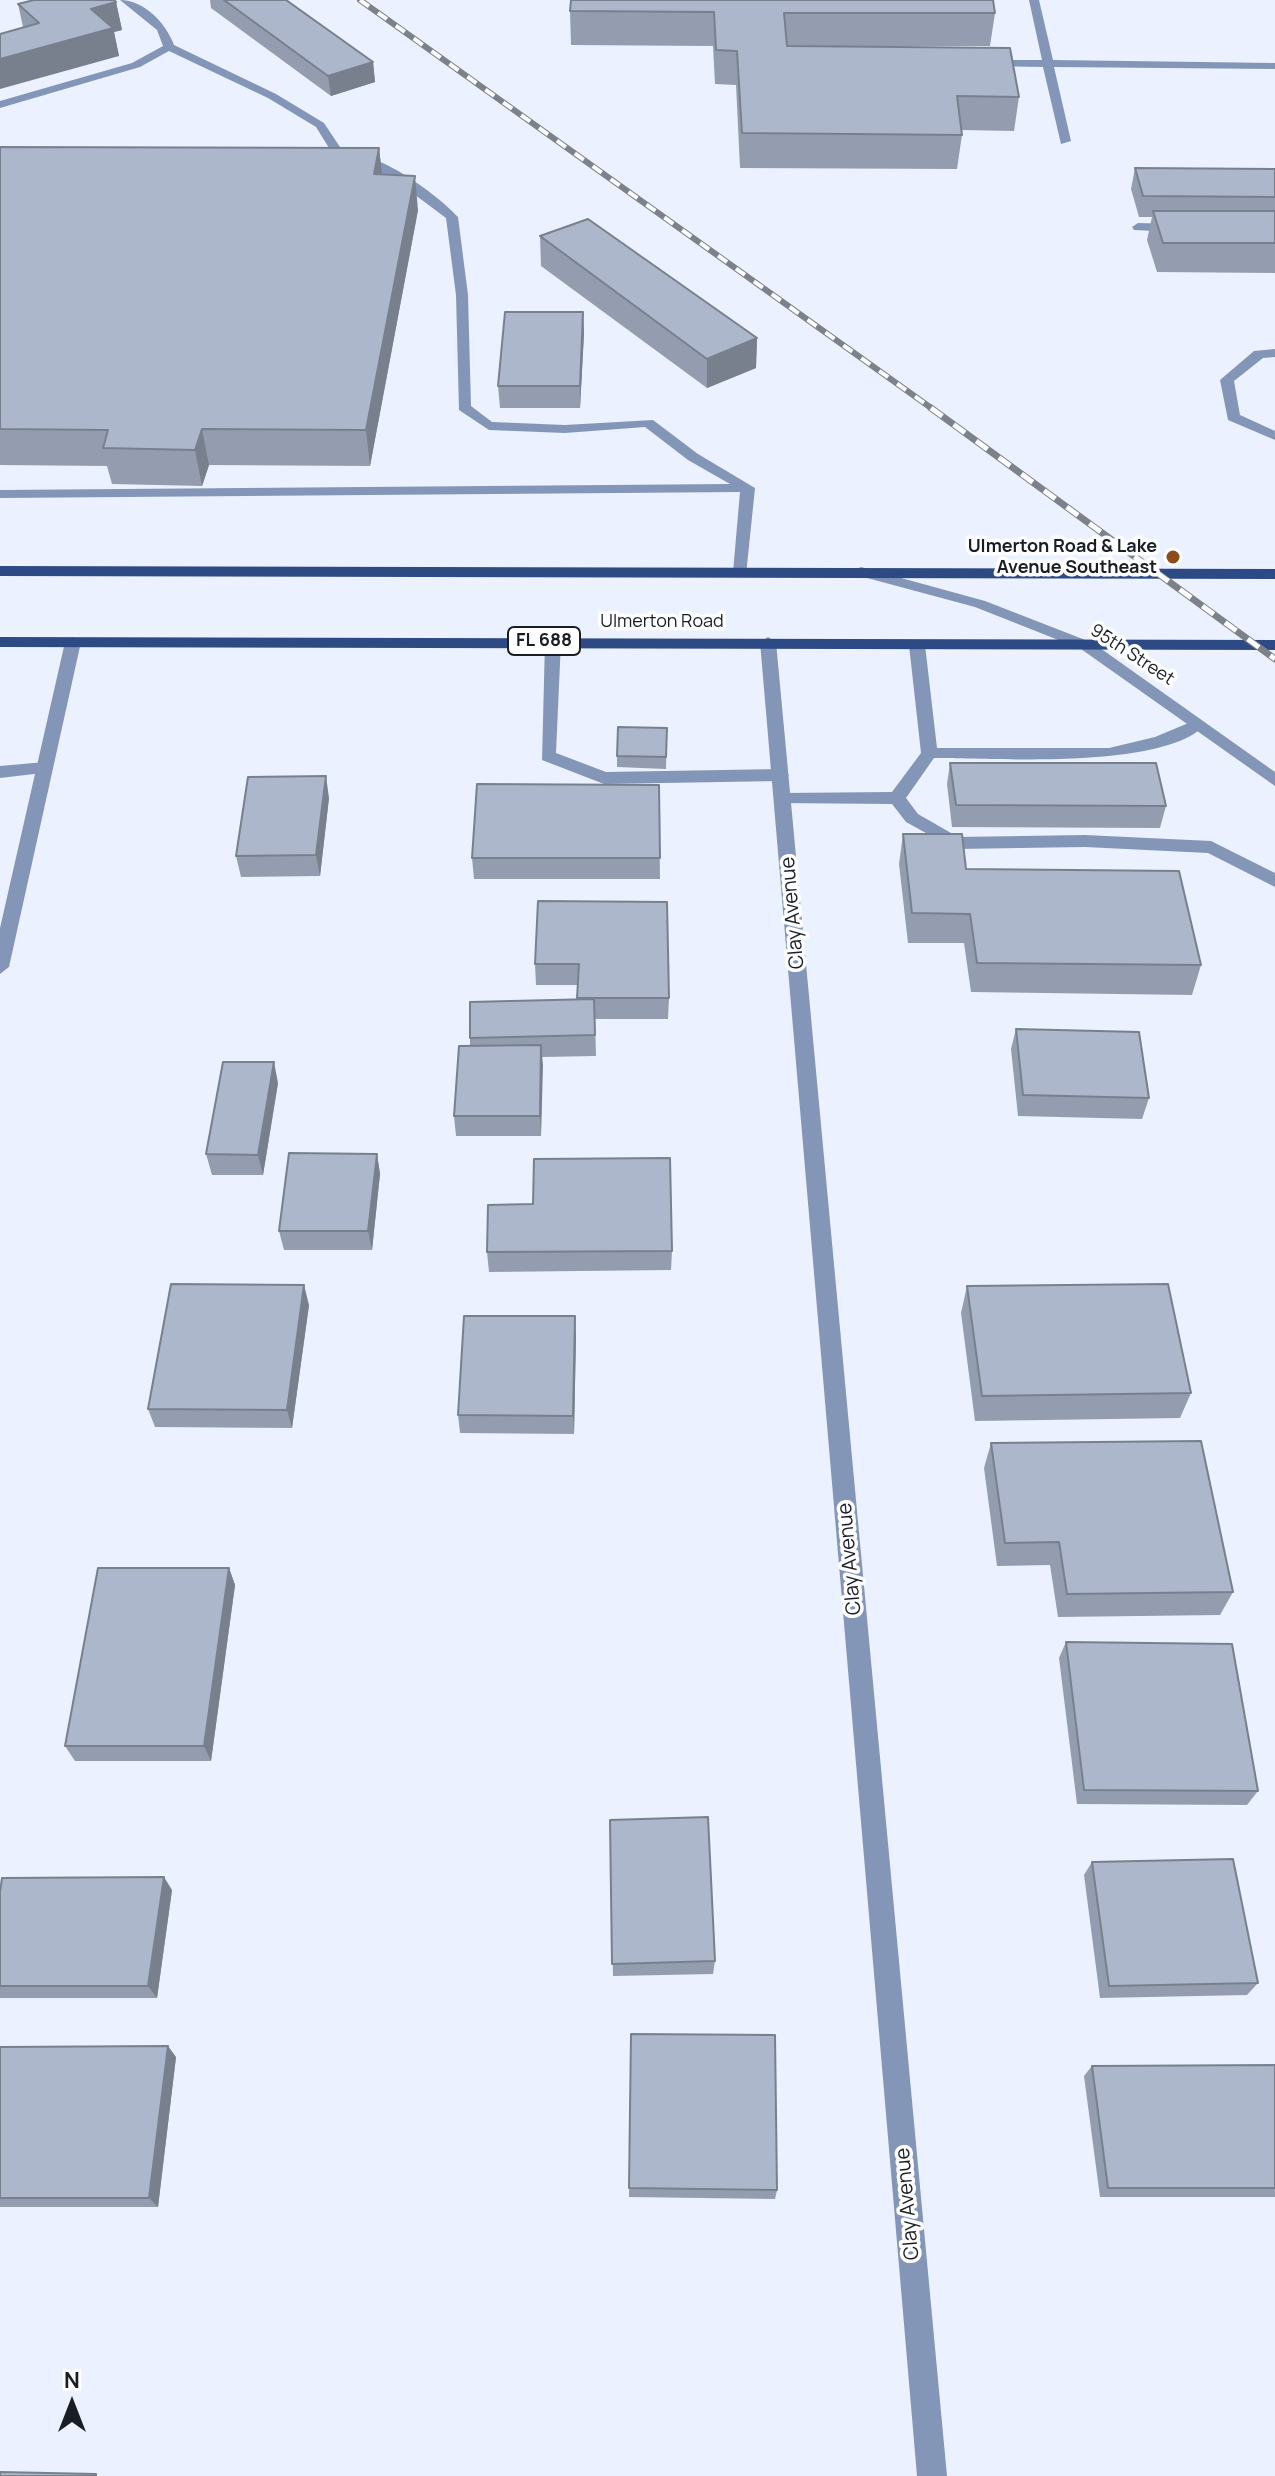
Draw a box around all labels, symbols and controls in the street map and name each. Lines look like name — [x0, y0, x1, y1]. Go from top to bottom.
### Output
place label: Ulmerton Road & Lake Avenue Southeast — [968, 536, 1157, 578]
marker: Ulmerton Road & Lake Avenue Southeast — [1164, 548, 1182, 566]
street label: Ulmerton Road — [600, 611, 724, 633]
street label: 95th Street — [1086, 620, 1178, 690]
road number: FL 688 — [508, 627, 580, 655]
street label: Clay Avenue — [776, 856, 810, 970]
street label: Clay Avenue — [833, 1502, 867, 1616]
street label: Clay Avenue — [891, 2147, 925, 2261]
north arrow — [32, 2364, 112, 2444]
text: N — [64, 2365, 80, 2395]

